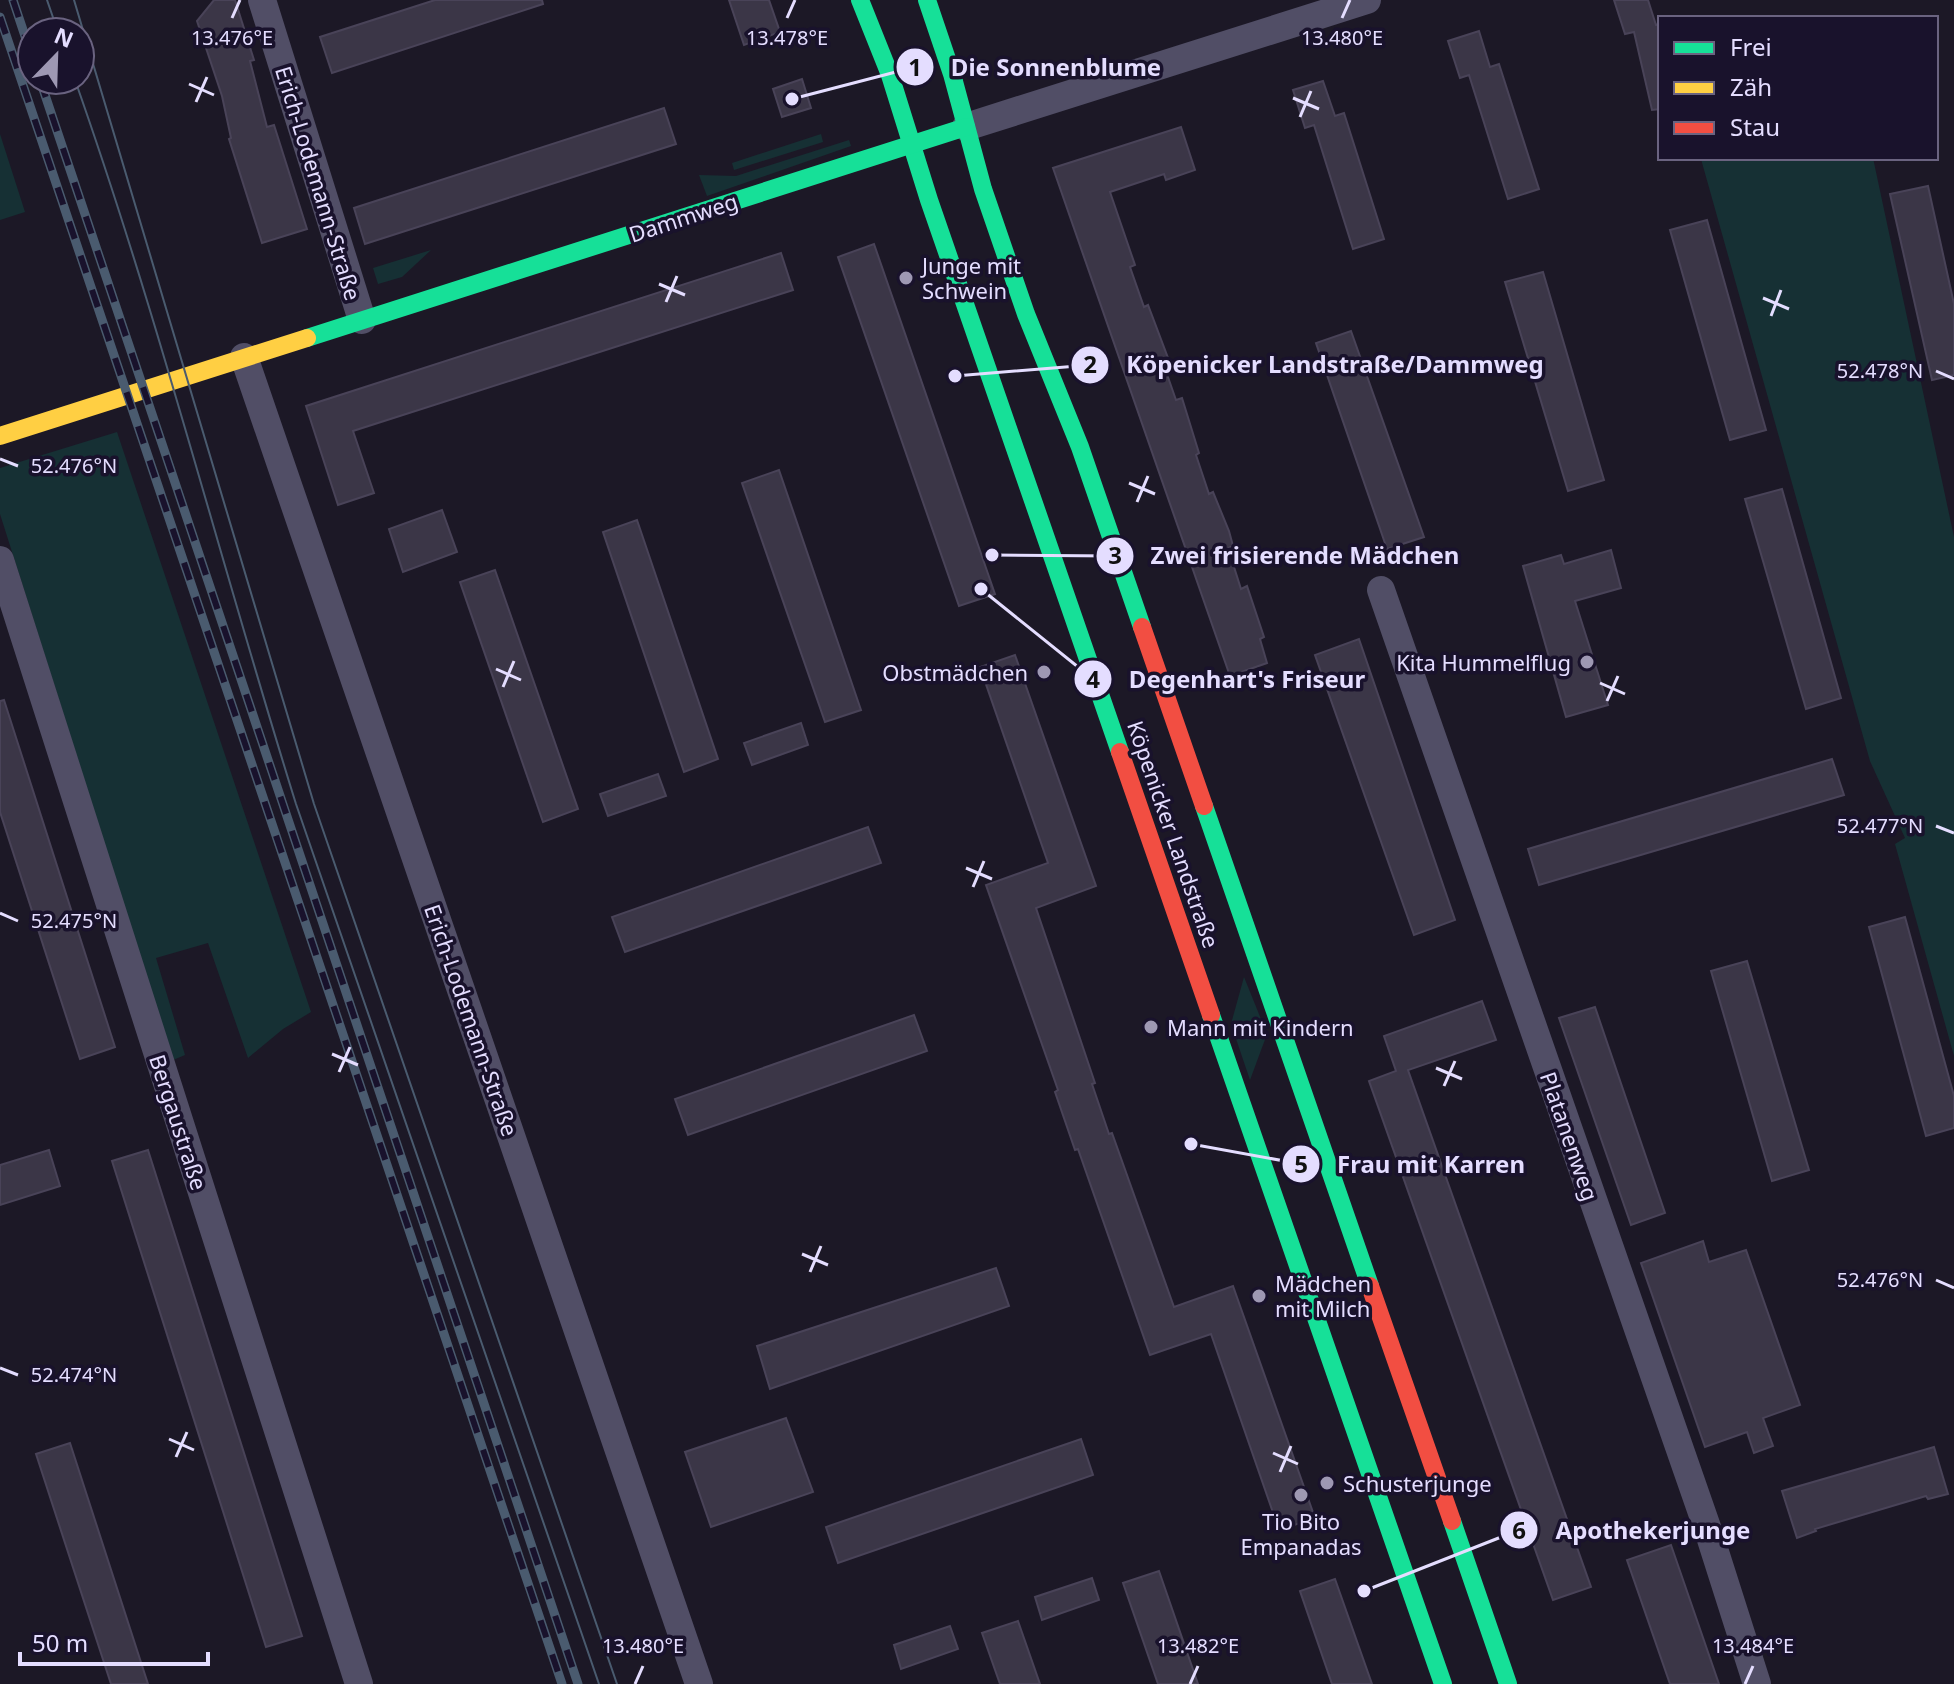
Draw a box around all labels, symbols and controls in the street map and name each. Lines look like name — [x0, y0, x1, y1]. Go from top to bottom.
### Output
north arrow — [16, 16, 96, 96]
legend — [1658, 16, 1938, 160]
text: N — [50, 19, 78, 54]
text: 13.476°E — [191, 24, 273, 51]
text: 13.478°E — [746, 24, 828, 51]
text: 13.480°E — [1301, 24, 1383, 51]
text: Frei — [1730, 30, 1772, 63]
callout: Die Sonnenblume — [895, 43, 1177, 91]
text: 1 — [908, 50, 922, 83]
text: Die Sonnenblume — [951, 50, 1161, 83]
street label: Erich-Lodemann-Straße — [269, 62, 369, 304]
text: Zäh — [1730, 70, 1772, 103]
text: Stau — [1730, 110, 1780, 143]
street label: Dammweg — [625, 185, 741, 249]
place label: Junge mit Schwein — [920, 250, 1021, 305]
marker: Junge mit Schwein — [897, 269, 915, 287]
callout: Köpenicker Landstraße/Dammweg — [1070, 341, 1559, 389]
text: 2 — [1083, 347, 1097, 380]
text: Köpenicker Landstraße/Dammweg — [1126, 347, 1544, 380]
text: 52.478°N — [1837, 357, 1923, 384]
text: 52.476°N — [31, 452, 117, 479]
callout: Zwei frisierende Mädchen — [1095, 532, 1476, 580]
text: 3 — [1108, 538, 1122, 571]
text: Zwei frisierende Mädchen — [1151, 538, 1459, 571]
place label: Kita Hummelflug — [1396, 647, 1571, 677]
marker: Kita Hummelflug — [1578, 653, 1596, 671]
callout: Degenhart's Friseur — [1073, 655, 1381, 703]
place label: Obstmädchen — [882, 657, 1028, 687]
text: 4 — [1086, 662, 1100, 695]
text: Degenhart's Friseur — [1129, 662, 1365, 695]
marker: Obstmädchen — [1035, 663, 1053, 681]
street label: Köpenicker Landstraße — [1121, 716, 1227, 952]
text: 52.477°N — [1837, 812, 1923, 839]
street label: Erich-Lodemann-Straße — [418, 900, 526, 1140]
text: 52.475°N — [31, 907, 117, 934]
place label: Mann mit Kindern — [1167, 1012, 1354, 1042]
marker: Mann mit Kindern — [1142, 1018, 1160, 1036]
street label: Bergaustraße — [143, 1050, 215, 1194]
street label: Platanenweg — [1534, 1068, 1606, 1204]
callout: Frau mit Karren — [1281, 1140, 1541, 1188]
text: 5 — [1294, 1147, 1308, 1180]
text: Frau mit Karren — [1337, 1147, 1525, 1180]
text: 52.476°N — [1837, 1266, 1923, 1293]
place label: Mädchen mit Milch — [1275, 1268, 1371, 1323]
marker: Mädchen mit Milch — [1250, 1287, 1268, 1305]
text: 52.474°N — [31, 1361, 117, 1388]
place label: Schusterjunge — [1343, 1468, 1492, 1498]
marker: Schusterjunge — [1318, 1474, 1336, 1492]
marker: Tio Bito Empanadas — [1292, 1486, 1310, 1504]
place label: Tio Bito Empanadas — [1240, 1506, 1362, 1561]
callout: Apothekerjunge — [1499, 1506, 1766, 1554]
text: 6 — [1512, 1513, 1526, 1546]
text: Apothekerjunge — [1556, 1513, 1750, 1546]
scale bar — [20, 1616, 208, 1666]
text: 50 m — [32, 1626, 88, 1659]
text: 13.480°E — [602, 1632, 684, 1659]
text: 13.482°E — [1157, 1632, 1239, 1659]
text: 13.484°E — [1712, 1632, 1794, 1659]

